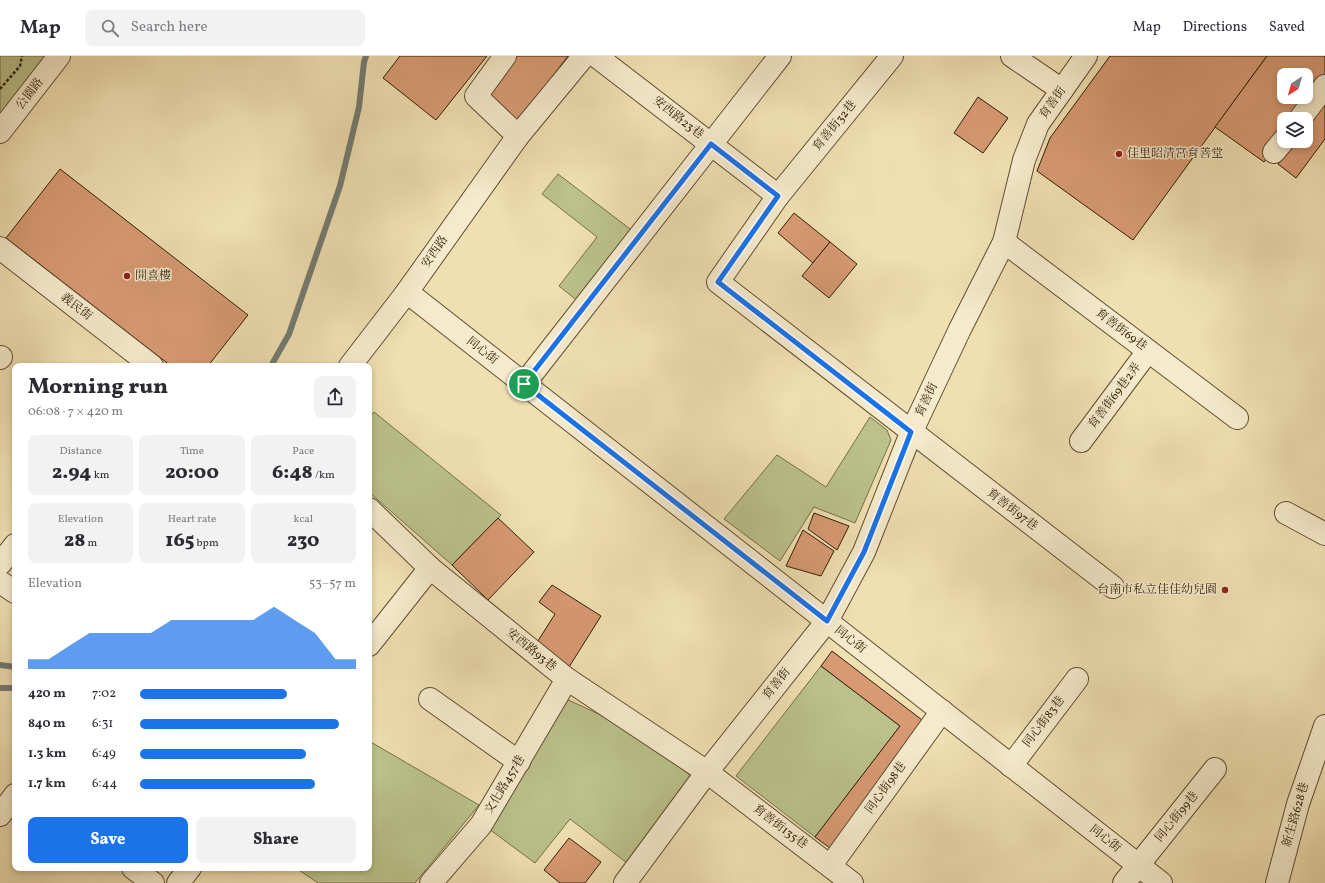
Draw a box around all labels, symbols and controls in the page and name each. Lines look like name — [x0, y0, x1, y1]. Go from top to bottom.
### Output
search box — [85, 10, 365, 46]
text: Map — [20, 15, 61, 41]
icon: search — [99, 17, 121, 39]
text: Search here — [131, 17, 208, 38]
text: Map — [1133, 18, 1161, 37]
text: Directions — [1183, 18, 1247, 37]
text: Saved — [1269, 18, 1305, 37]
north arrow — [1277, 68, 1313, 104]
map controls — [1277, 68, 1313, 148]
street label: 公園路 — [13, 75, 47, 113]
street label: 育善街 — [1036, 83, 1070, 122]
street label: 安西路23巷 — [649, 93, 707, 143]
street label: 育善街32巷 — [810, 97, 860, 155]
button: layers — [1277, 112, 1313, 148]
place label: 佳里昭清宮育善堂 — [1127, 146, 1223, 162]
marker: 佳里昭清宮育善堂 — [1114, 149, 1124, 159]
street label: 安西路 — [418, 233, 452, 271]
place label: 開喜樓 — [135, 268, 171, 284]
marker: 開喜樓 — [122, 271, 132, 281]
street label: 義民街 — [57, 290, 96, 325]
street label: 育善街69巷 — [1092, 305, 1150, 355]
street label: 同心街 — [463, 334, 502, 369]
street label: 育善街69巷2弄 — [1085, 360, 1145, 432]
pin — [507, 367, 541, 401]
text: Morning run — [28, 372, 168, 403]
icon: arrive — [513, 373, 535, 395]
button: share — [314, 376, 356, 418]
street label: 育善街 — [912, 379, 942, 420]
text: 06:08 · 7 × 420 m — [28, 403, 123, 421]
text: Distance — [60, 444, 102, 459]
text: Time — [180, 444, 204, 459]
text: Pace — [292, 444, 314, 459]
text: 2.94 — [52, 459, 91, 487]
text: 20:00 — [165, 459, 219, 487]
text: 6:48 — [272, 459, 313, 487]
text: km — [91, 468, 109, 483]
text: /km — [313, 468, 335, 483]
street label: 育善街97巷 — [983, 486, 1041, 534]
text: Elevation — [58, 512, 104, 527]
text: Heart rate — [168, 512, 216, 527]
text: kcal — [294, 512, 313, 527]
text: 28 — [64, 527, 85, 555]
text: 165 — [165, 527, 194, 555]
text: 230 — [287, 527, 320, 555]
text: m — [85, 536, 97, 551]
text: bpm — [194, 536, 219, 551]
text: Elevation — [28, 575, 82, 593]
text: 53–57 m — [309, 575, 356, 593]
place label: 台南市私立佳佳幼兒園 — [1097, 582, 1217, 598]
marker: 台南市私立佳佳幼兒園 — [1220, 585, 1230, 595]
street label: 同心街 — [831, 623, 870, 658]
street label: 安西路93巷 — [503, 625, 559, 675]
street label: 育善街 — [760, 664, 795, 703]
text: 420 m — [28, 685, 66, 703]
text: 7:02 — [92, 685, 116, 703]
street label: 同心街83巷 — [1019, 693, 1069, 751]
text: 840 m — [28, 715, 66, 733]
text: 6:31 — [92, 715, 113, 733]
text: 1.3 km — [28, 745, 66, 763]
text: 6:49 — [92, 745, 116, 763]
street label: 文化路457巷 — [481, 752, 529, 818]
street label: 同心街98巷 — [862, 759, 910, 817]
text: 1.7 km — [28, 775, 66, 793]
text: 6:44 — [92, 775, 117, 793]
street label: 新生路628巷 — [1279, 781, 1313, 849]
street label: 同心街99巷 — [1152, 788, 1202, 846]
street label: 育善街135巷 — [749, 801, 811, 853]
button: Save — [28, 817, 188, 863]
button: Share — [196, 817, 356, 863]
street label: 同心街 — [1086, 822, 1125, 857]

